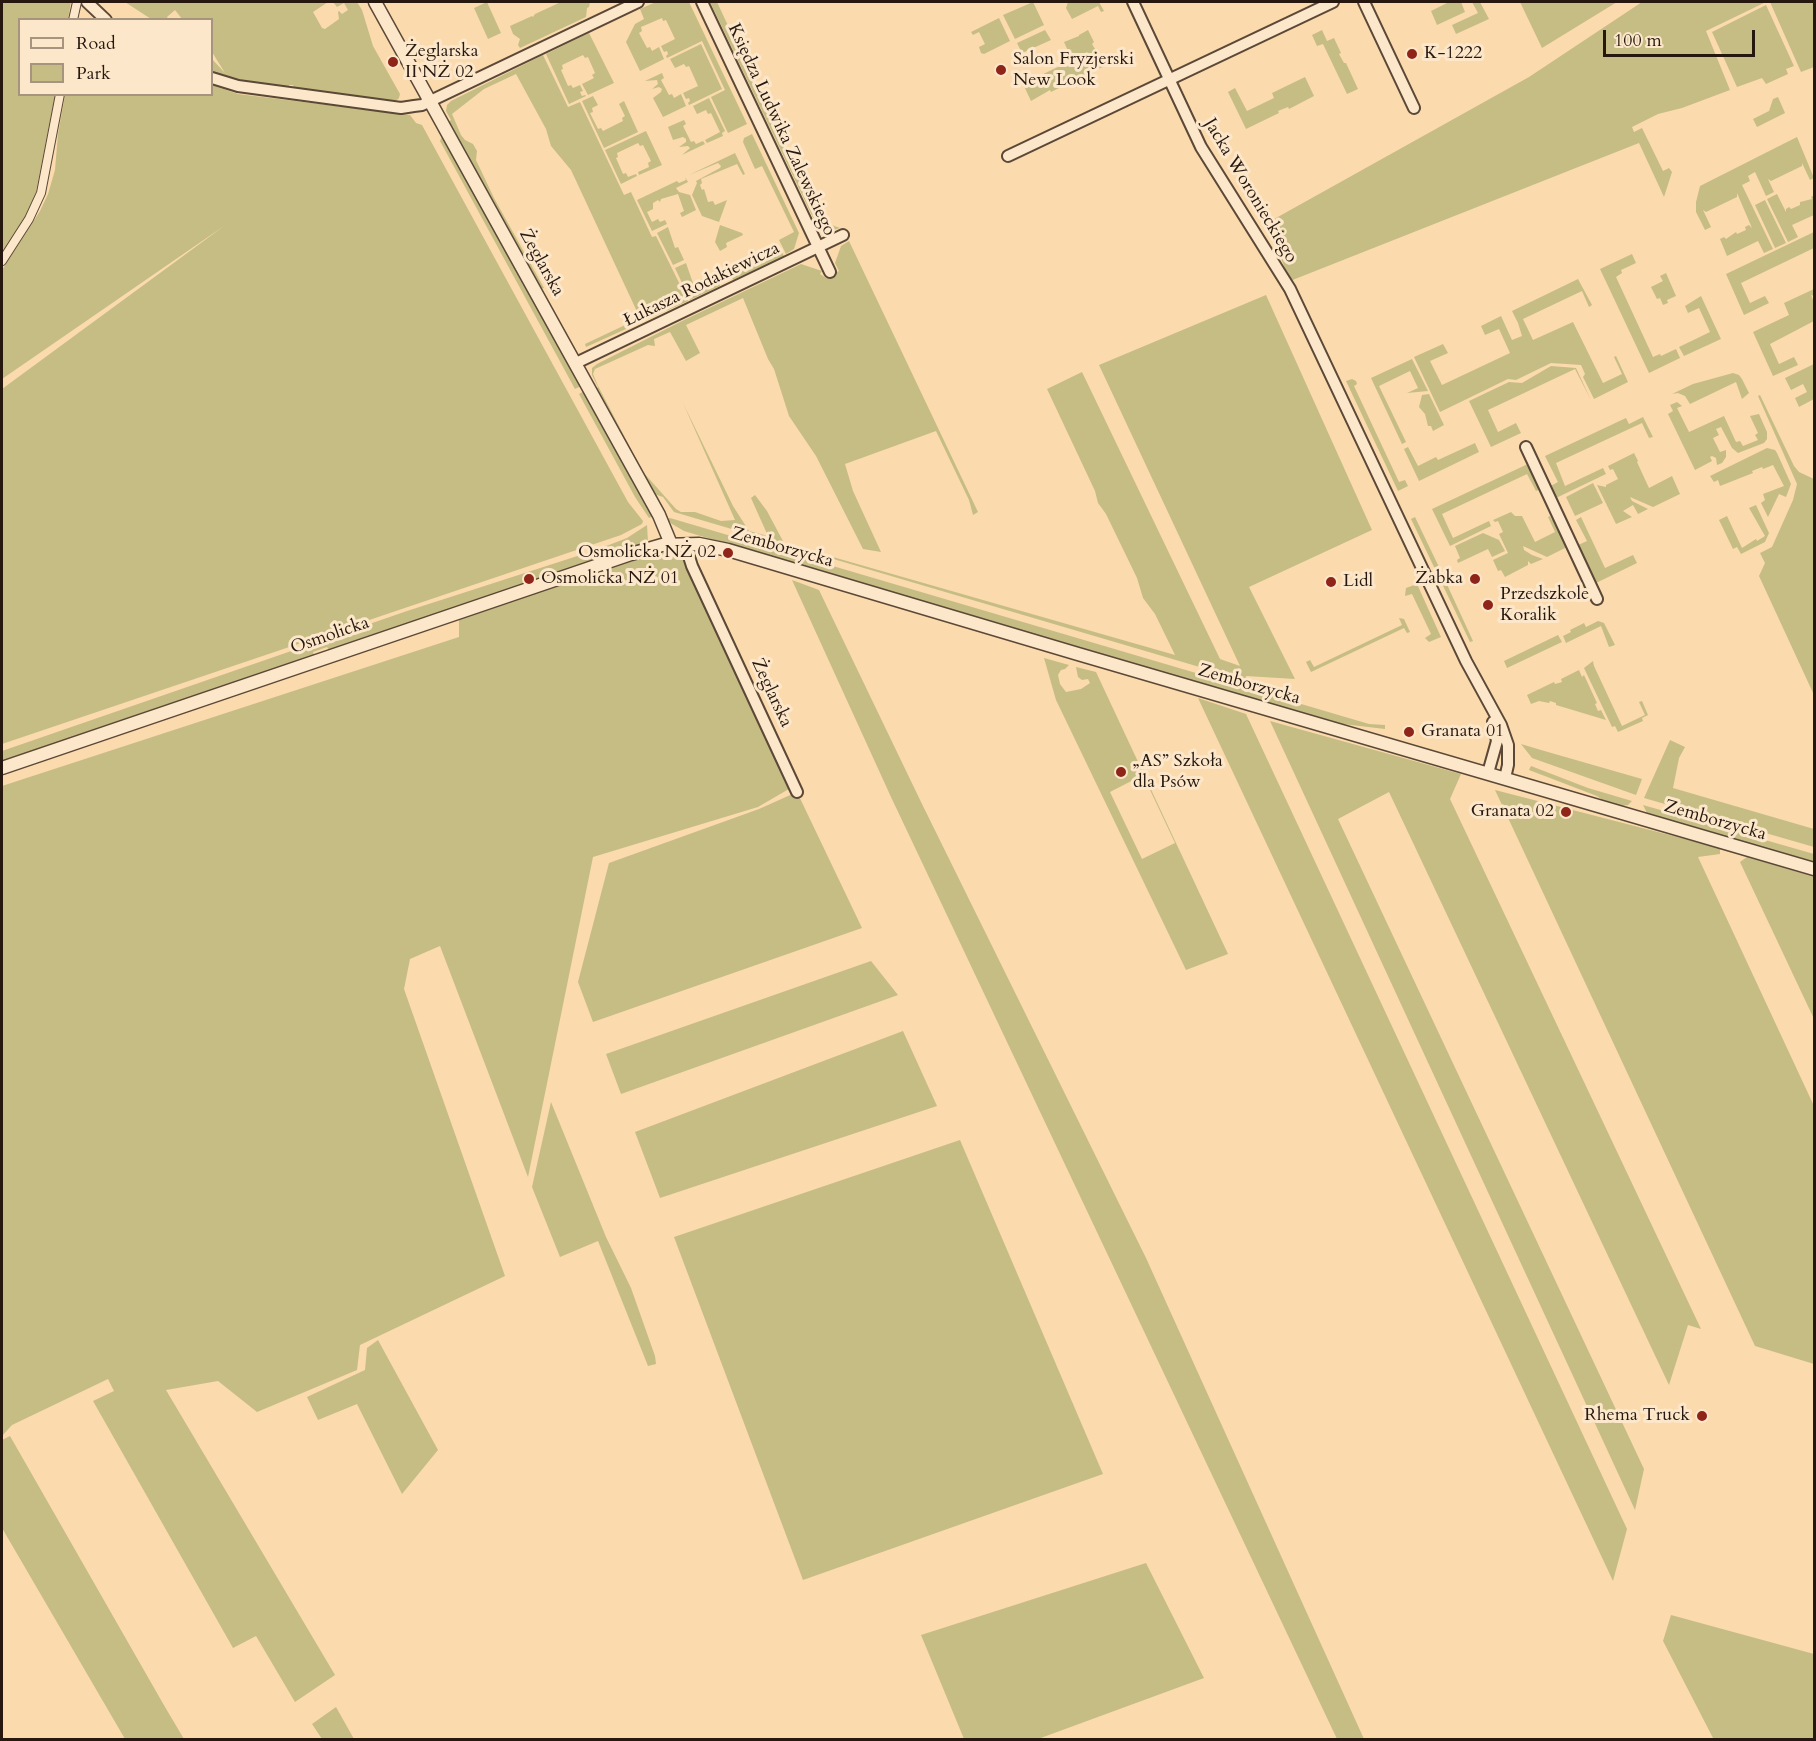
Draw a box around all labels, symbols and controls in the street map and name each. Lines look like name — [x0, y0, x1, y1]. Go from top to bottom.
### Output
legend — [18, 18, 213, 96]
scale bar — [1606, 18, 1758, 56]
street label: Księdza Ludwika Zalewskiego — [722, 21, 840, 239]
text: 100 m — [1614, 28, 1662, 53]
text: Road — [76, 31, 116, 56]
place label: Żeglarska II NŻ 02 — [405, 41, 478, 84]
place label: K-1222 — [1424, 43, 1482, 65]
marker: K-1222 — [1405, 47, 1419, 61]
place label: Salon Fryzjerski New Look — [1013, 49, 1134, 92]
marker: Żeglarska II NŻ 02 — [386, 55, 400, 69]
text: Park — [76, 61, 111, 86]
marker: Salon Fryzjerski New Look — [994, 63, 1008, 77]
street label: Jacka Woronieckiego — [1198, 115, 1302, 267]
street label: Żeglarska — [514, 226, 568, 300]
street label: Łukasza Rodakiewicza — [621, 238, 783, 332]
street label: Zemborzycka — [728, 523, 836, 573]
place label: Osmolicka NŻ 02 — [578, 542, 716, 564]
marker: Osmolicka NŻ 02 — [721, 546, 735, 560]
place label: Osmolicka NŻ 01 — [541, 568, 679, 590]
place label: Żabka — [1415, 568, 1463, 590]
place label: Lidl — [1343, 571, 1373, 593]
marker: Osmolicka NŻ 01 — [522, 572, 536, 586]
marker: Żabka — [1468, 572, 1482, 586]
marker: Lidl — [1324, 575, 1338, 589]
place label: Przedszkole Koralik — [1500, 584, 1589, 626]
marker: Przedszkole Koralik — [1481, 598, 1495, 612]
street label: Osmolicka — [288, 612, 372, 660]
street label: Żeglarska — [746, 655, 796, 731]
street label: Zemborzycka — [1195, 660, 1303, 710]
place label: Granata 01 — [1421, 721, 1504, 743]
marker: Granata 01 — [1402, 725, 1416, 739]
place label: „AS” Szkoła dla Psów — [1133, 751, 1223, 794]
marker: „AS” Szkoła dla Psów — [1114, 765, 1128, 779]
street label: Zemborzycka — [1661, 796, 1769, 846]
place label: Granata 02 — [1471, 801, 1554, 823]
marker: Granata 02 — [1559, 805, 1573, 819]
place label: Rhema Truck — [1584, 1405, 1690, 1427]
marker: Rhema Truck — [1695, 1409, 1709, 1423]

